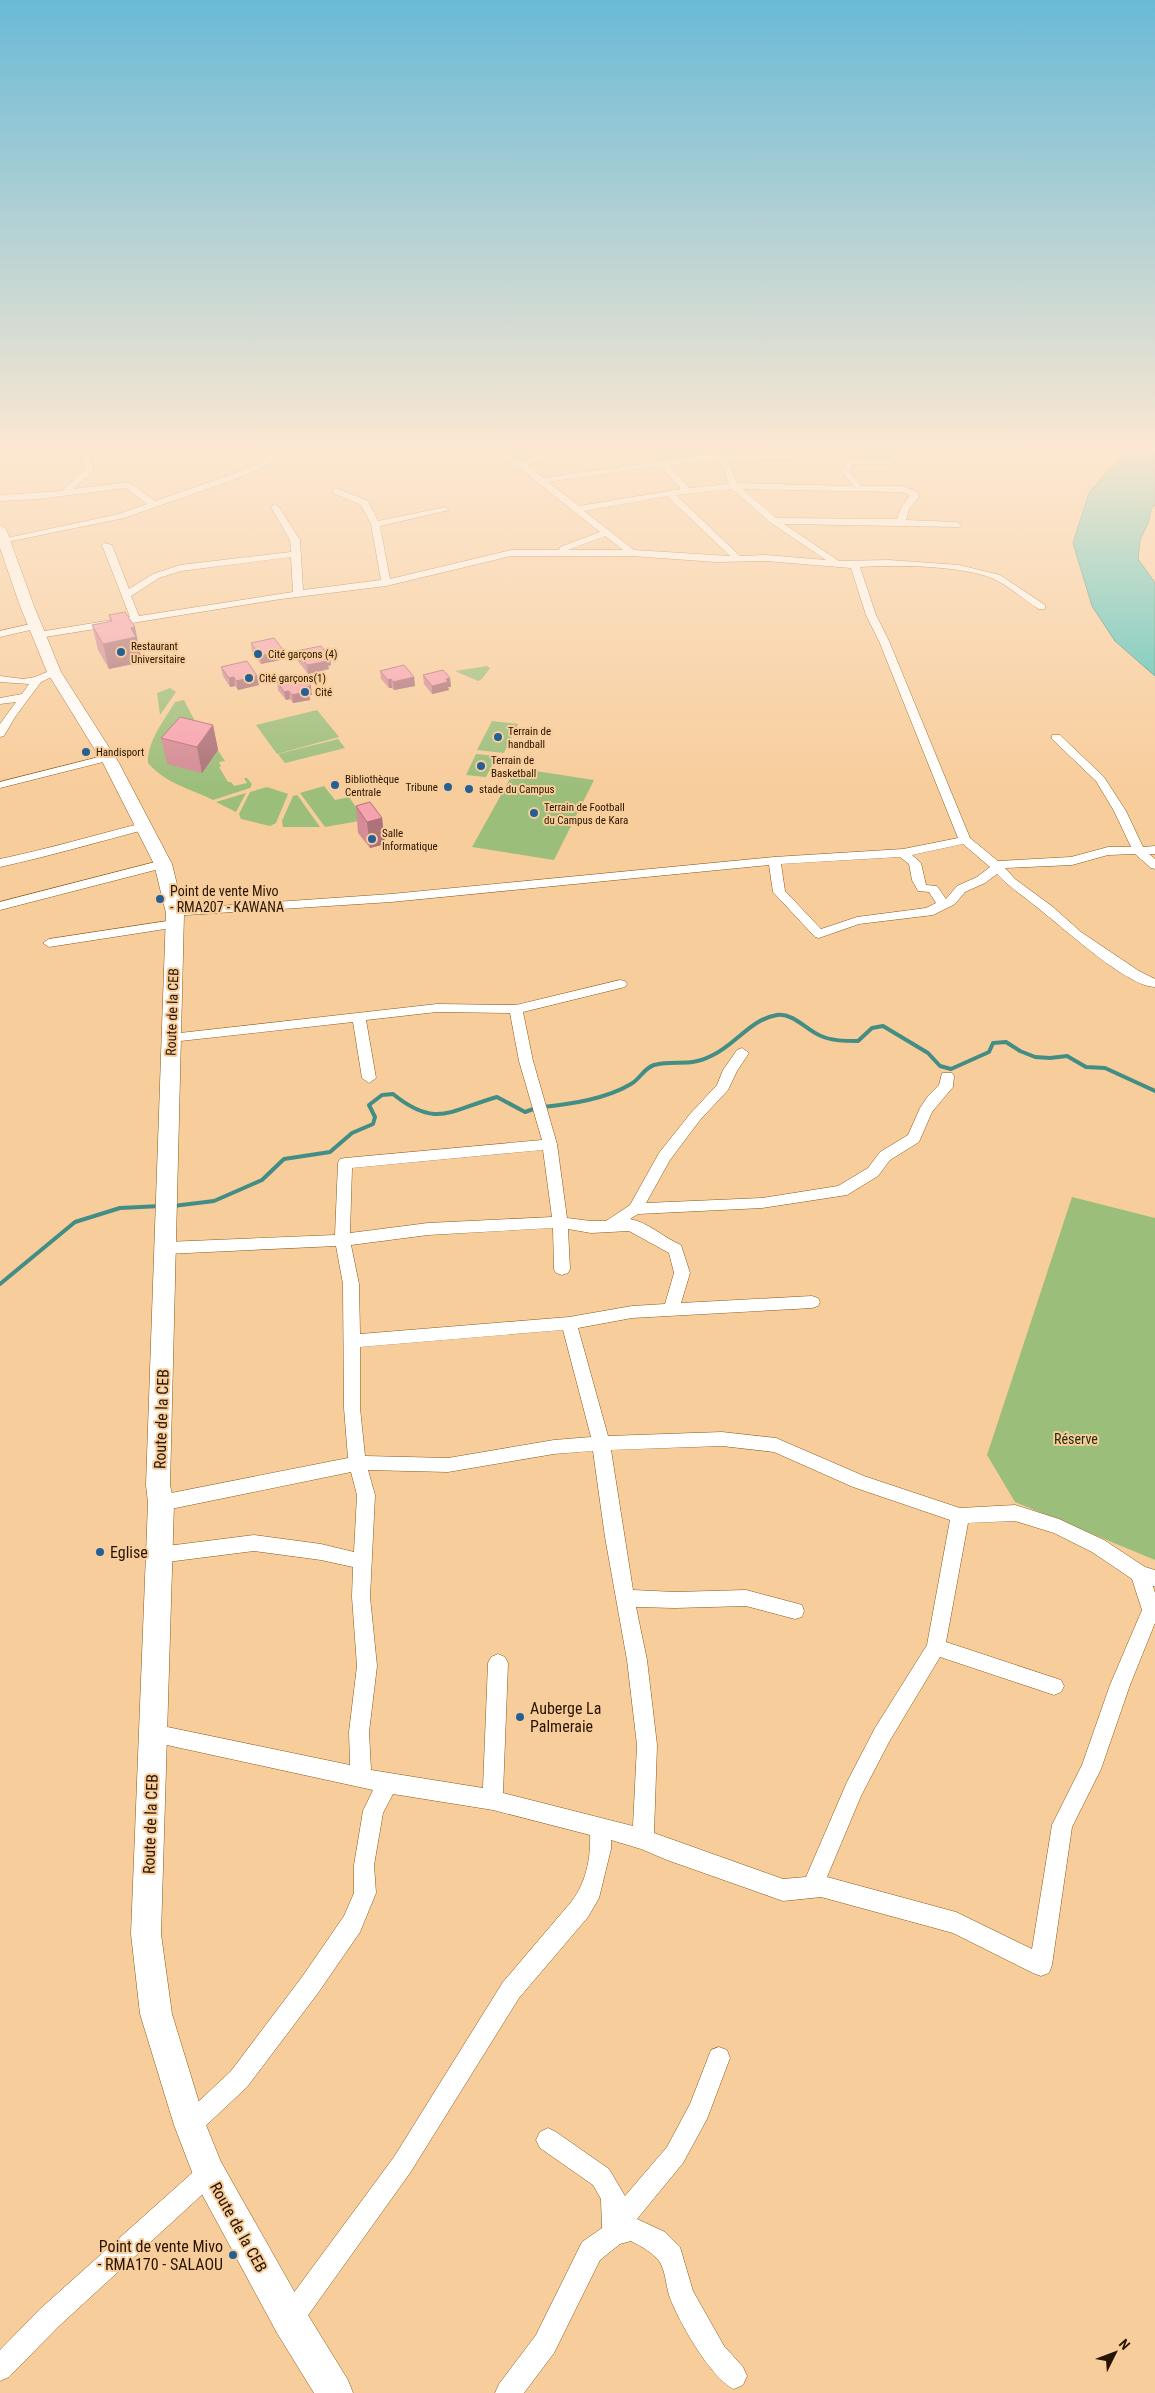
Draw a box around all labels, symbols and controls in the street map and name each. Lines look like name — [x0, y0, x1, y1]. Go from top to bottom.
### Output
place label: Restaurant Universitaire — [131, 640, 185, 666]
marker: Restaurant Universitaire — [115, 646, 127, 658]
marker: Cité garçons (4) — [252, 648, 264, 660]
place label: Cité garçons (4) — [268, 648, 338, 661]
marker: Cité garçons(1) — [243, 672, 255, 684]
place label: Cité garçons(1) — [259, 672, 326, 685]
marker: Cité — [299, 686, 311, 698]
place label: Cité — [315, 686, 332, 699]
place label: Terrain de handball — [508, 725, 551, 751]
marker: Terrain de handball — [492, 731, 504, 743]
marker: Handisport — [80, 746, 92, 758]
place label: Handisport — [96, 746, 144, 759]
place label: Terrain de Basketball — [491, 754, 536, 780]
marker: Terrain de Basketball — [475, 760, 487, 772]
place label: Bibliothèque Centrale — [345, 773, 399, 799]
marker: Bibliothèque Centrale — [329, 779, 341, 791]
place label: Tribune — [406, 781, 438, 794]
marker: Tribune — [442, 781, 454, 793]
marker: stade du Campus — [463, 783, 475, 795]
place label: stade du Campus — [479, 783, 555, 796]
place label: Terrain de Football du Campus de Kara — [544, 801, 628, 827]
marker: Terrain de Football du Campus de Kara — [528, 807, 540, 819]
place label: Salle Informatique — [382, 827, 438, 853]
marker: Salle Informatique — [366, 833, 378, 845]
place label: Point de vente Mivo - RMA207 - KAWANA — [170, 883, 284, 915]
marker: Point de vente Mivo - RMA207 - KAWANA — [154, 893, 166, 905]
street label: Route de la CEB — [162, 968, 182, 1056]
street label: Route de la CEB — [150, 1369, 173, 1469]
park label: Réserve — [1054, 1431, 1098, 1447]
place label: Eglise — [110, 1543, 148, 1562]
marker: Eglise — [94, 1546, 106, 1558]
place label: Auberge La Palmeraie — [530, 1699, 601, 1736]
marker: Auberge La Palmeraie — [514, 1711, 526, 1723]
street label: Route de la CEB — [139, 1774, 162, 1874]
street label: Route de la CEB — [206, 2179, 271, 2276]
place label: Point de vente Mivo - RMA170 - SALAOU — [97, 2237, 223, 2274]
marker: Point de vente Mivo - RMA170 - SALAOU — [227, 2249, 239, 2261]
north arrow — [1090, 2328, 1140, 2378]
text: N — [1116, 2336, 1133, 2353]

